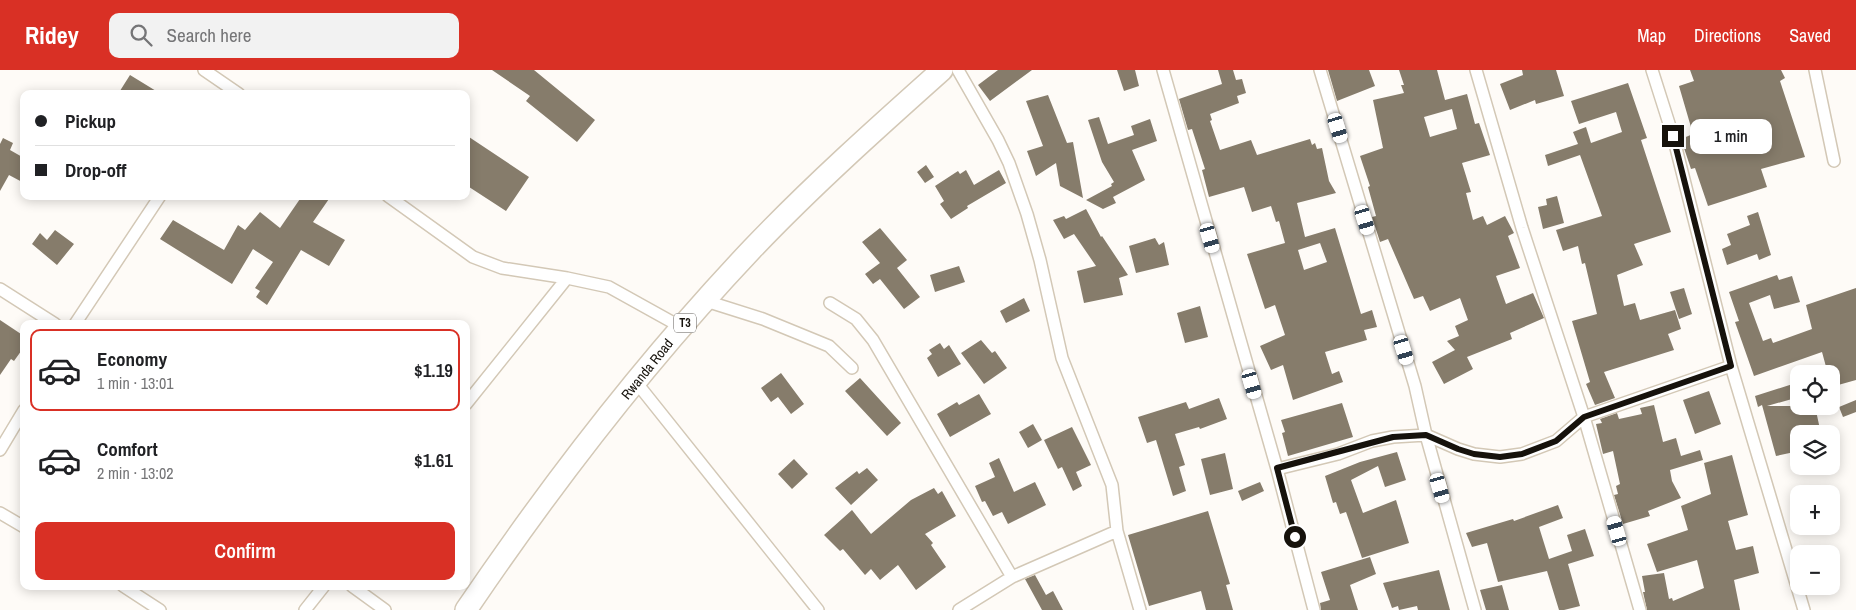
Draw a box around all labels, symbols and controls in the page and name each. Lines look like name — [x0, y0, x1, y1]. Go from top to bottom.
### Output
search box — [109, 13, 459, 58]
text: Ridey — [25, 19, 79, 51]
icon: search — [127, 21, 155, 49]
text: Search here — [167, 22, 251, 48]
text: Map — [1637, 23, 1666, 48]
text: Directions — [1694, 23, 1761, 48]
text: Saved — [1789, 23, 1831, 48]
text: Pickup — [65, 108, 116, 134]
car — [1326, 111, 1349, 145]
callout: 1 min — [1690, 118, 1773, 154]
route end — [1662, 125, 1684, 147]
text: 1 min — [1714, 125, 1748, 147]
text: Drop-off — [65, 157, 126, 183]
car — [1353, 203, 1376, 237]
car — [1198, 222, 1221, 254]
road number: T3 — [674, 314, 696, 332]
car — [1392, 333, 1415, 367]
street label: Rwanda Road — [617, 335, 677, 403]
text: Economy — [97, 346, 167, 372]
icon: car — [37, 348, 82, 393]
text: $1.19 — [414, 357, 453, 383]
map controls — [1790, 365, 1840, 595]
button: locate — [1790, 365, 1840, 415]
car — [1240, 368, 1263, 400]
text: 1 min · 13:01 — [97, 372, 174, 394]
button: layers — [1790, 425, 1840, 475]
text: Comfort — [97, 436, 158, 462]
icon: car — [37, 438, 82, 483]
text: $1.61 — [414, 447, 453, 473]
text: 2 min · 13:02 — [97, 462, 174, 484]
car — [1428, 472, 1451, 504]
button: + — [1790, 485, 1840, 535]
car — [1605, 515, 1628, 547]
button: Confirm — [35, 522, 455, 580]
route start — [1284, 526, 1306, 548]
button: − — [1790, 545, 1840, 595]

